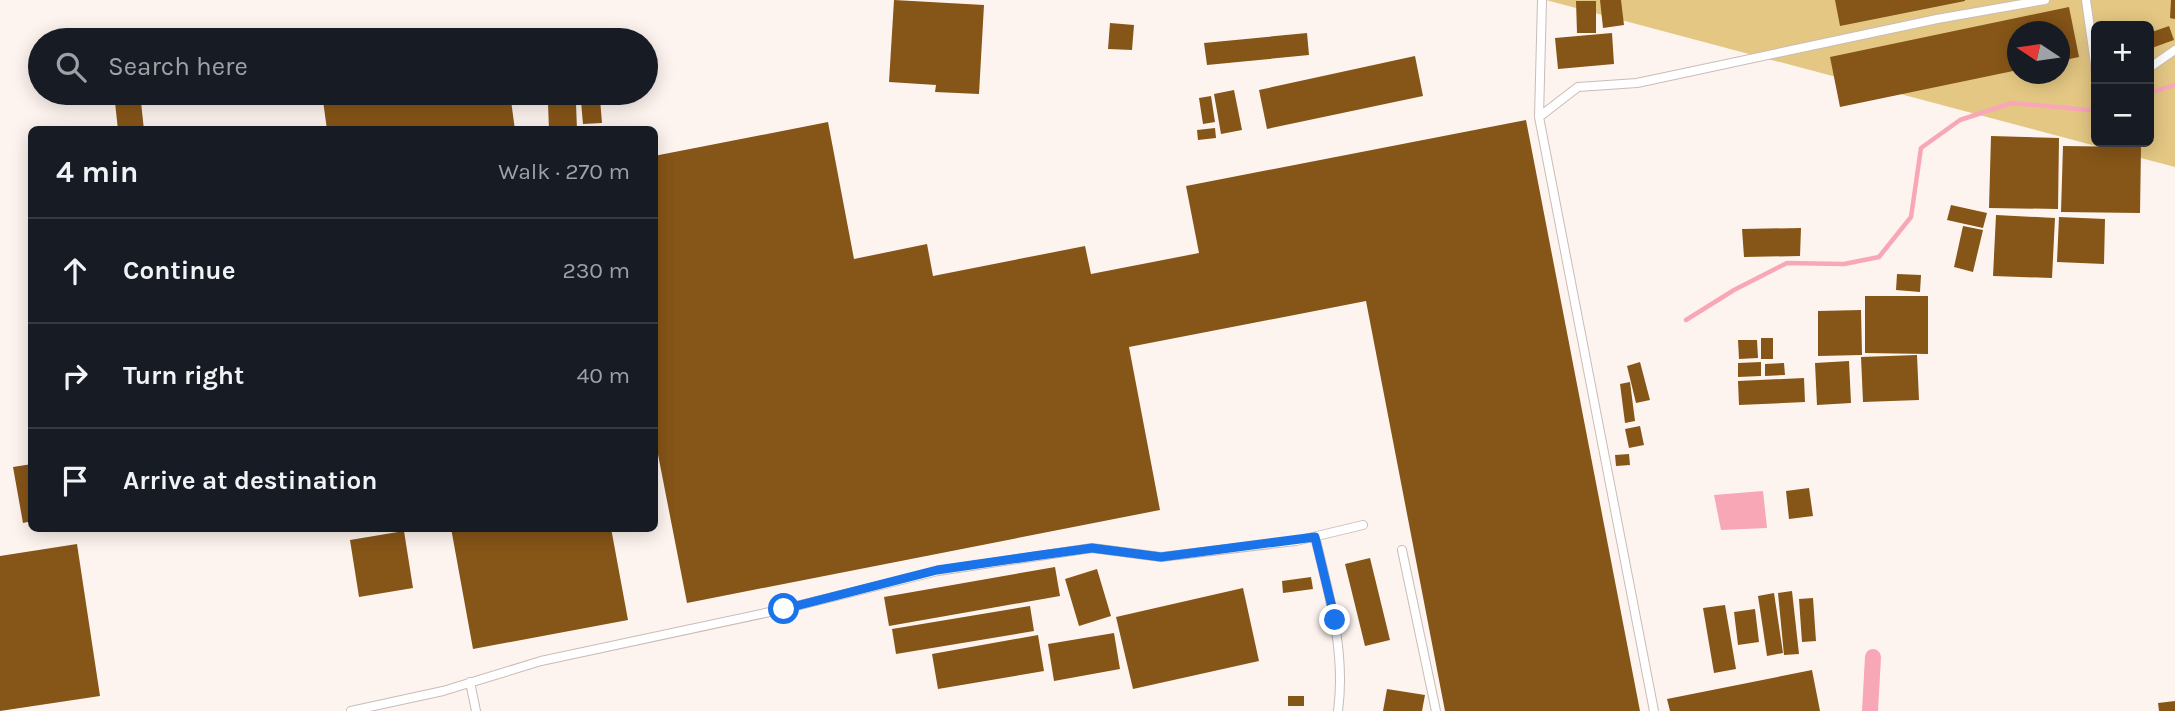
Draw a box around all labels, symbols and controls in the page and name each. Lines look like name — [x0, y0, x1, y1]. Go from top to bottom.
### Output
north arrow — [2007, 21, 2070, 84]
map controls — [2091, 21, 2154, 147]
button: + — [2091, 21, 2154, 84]
search box — [28, 28, 658, 105]
icon: search — [52, 48, 90, 86]
text: Search here — [108, 51, 248, 82]
button: − — [2091, 84, 2154, 147]
text: 4 min — [56, 154, 138, 190]
text: Walk · 270 m — [498, 158, 630, 185]
icon: ahead — [56, 252, 94, 290]
text: Continue — [123, 255, 235, 286]
text: 230 m — [562, 257, 630, 284]
icon: right — [56, 357, 94, 395]
text: Turn right — [123, 360, 244, 391]
text: 40 m — [577, 362, 630, 389]
icon: arrive — [56, 462, 94, 500]
text: Arrive at destination — [123, 465, 377, 496]
route start — [768, 593, 799, 624]
route end — [1319, 604, 1350, 635]

